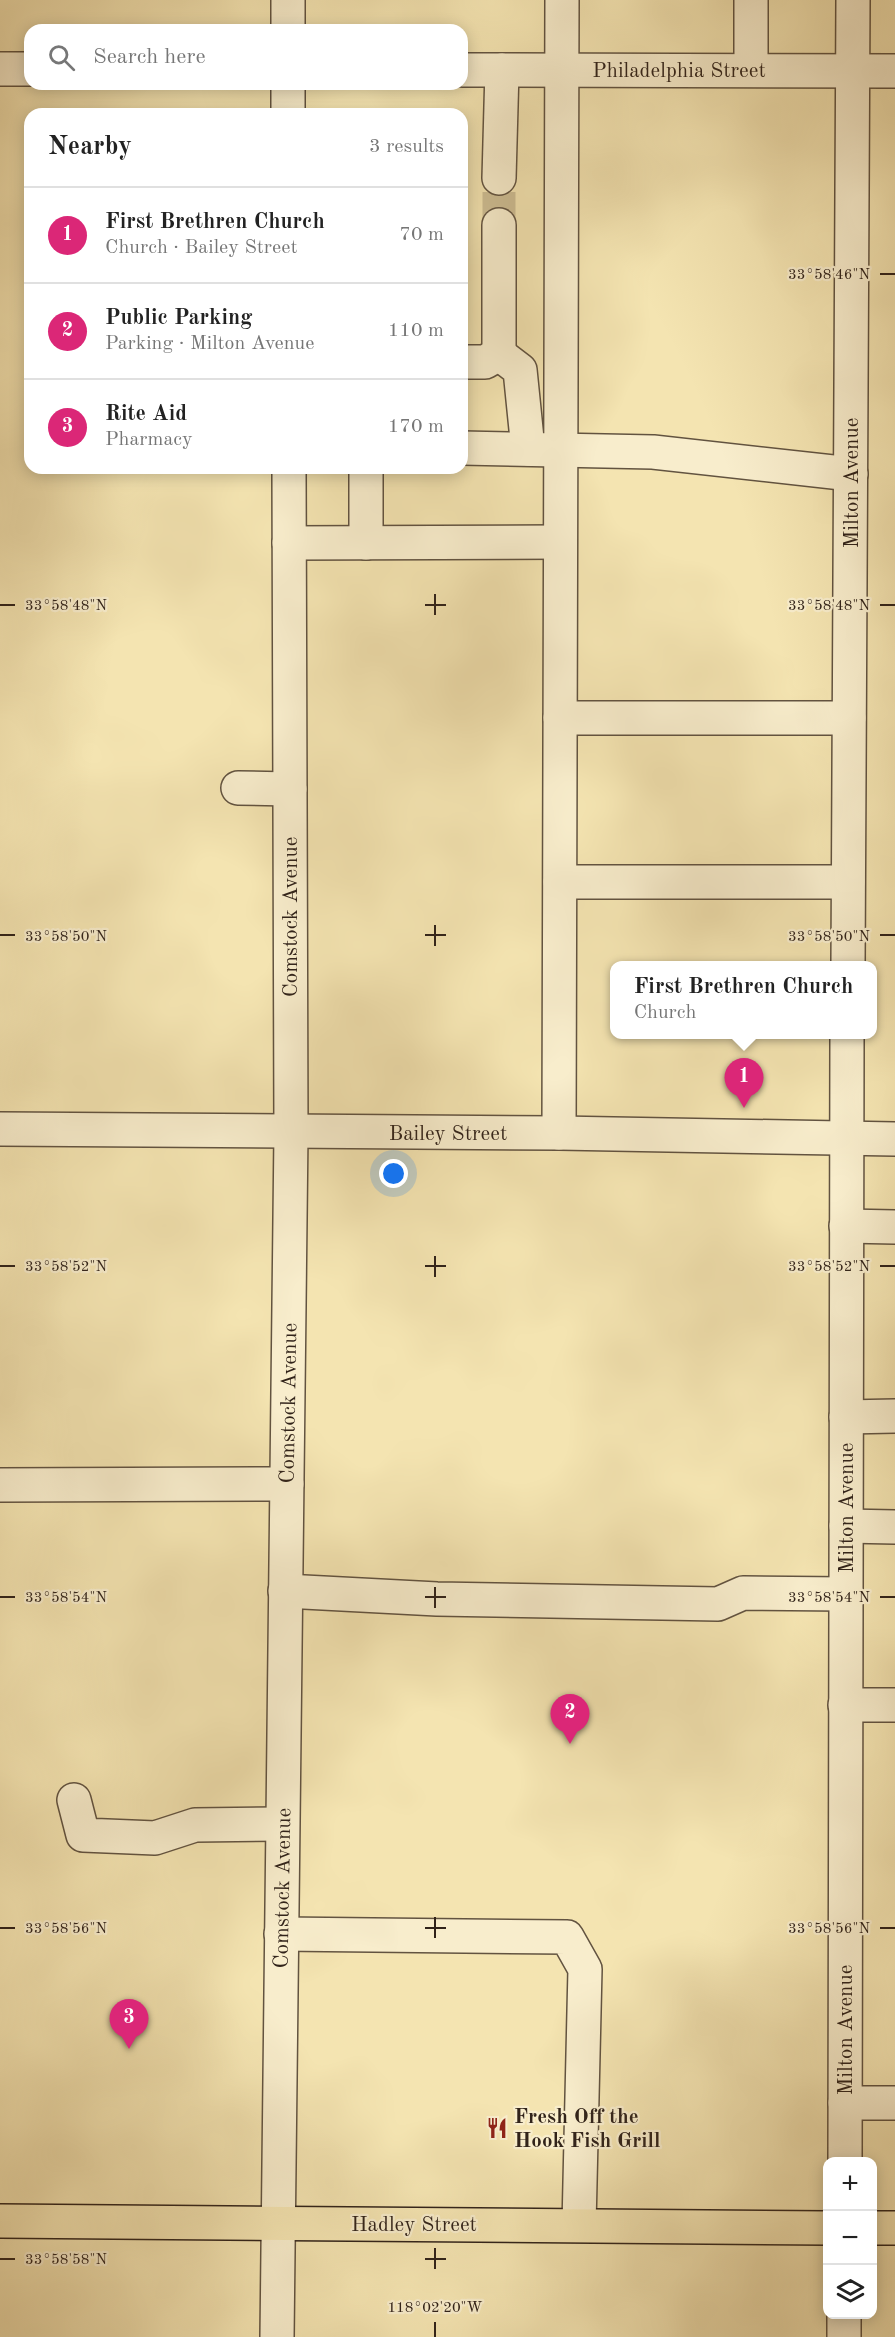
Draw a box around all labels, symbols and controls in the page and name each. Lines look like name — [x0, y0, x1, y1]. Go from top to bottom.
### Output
search box — [24, 24, 468, 90]
icon: search — [45, 41, 78, 74]
text: Search here — [93, 46, 206, 68]
street label: Philadelphia Street — [592, 61, 766, 82]
text: Nearby — [48, 134, 132, 160]
text: 3 results — [369, 137, 444, 157]
text: First Brethren Church — [105, 211, 325, 233]
text: 1 — [62, 225, 73, 245]
text: 70 m — [399, 225, 444, 245]
text: Church · Bailey Street — [105, 238, 297, 258]
text: 33°58'46"N — [788, 268, 870, 283]
text: Public Parking — [105, 307, 252, 329]
text: 2 — [62, 321, 73, 341]
text: 110 m — [388, 321, 444, 341]
text: Parking · Milton Avenue — [105, 334, 314, 354]
text: Rite Aid — [105, 403, 187, 425]
text: 3 — [62, 417, 73, 437]
text: 170 m — [388, 417, 444, 437]
street label: Milton Avenue — [842, 418, 863, 548]
text: Pharmacy — [105, 430, 193, 450]
text: 33°58'48"N — [25, 599, 107, 614]
text: 33°58'48"N — [788, 599, 870, 614]
street label: Comstock Avenue — [281, 837, 302, 997]
text: 33°58'50"N — [25, 930, 107, 945]
text: 33°58'50"N — [788, 930, 870, 945]
popup — [610, 961, 877, 1039]
text: First Brethren Church — [634, 976, 853, 998]
text: Church — [634, 1003, 696, 1023]
pin: 1 — [724, 1058, 764, 1108]
street label: Bailey Street — [389, 1124, 507, 1145]
your location — [379, 1159, 408, 1188]
text: 33°58'52"N — [25, 1260, 107, 1275]
text: 33°58'52"N — [788, 1260, 870, 1275]
street label: Comstock Avenue — [278, 1323, 301, 1484]
street label: Milton Avenue — [837, 1443, 858, 1573]
text: 33°58'54"N — [25, 1591, 107, 1606]
text: 33°58'54"N — [788, 1591, 870, 1606]
pin: 2 — [550, 1694, 590, 1744]
street label: Comstock Avenue — [272, 1808, 295, 1969]
text: 33°58'56"N — [25, 1922, 107, 1937]
text: 33°58'56"N — [788, 1922, 870, 1937]
street label: Milton Avenue — [836, 1965, 857, 2095]
pin: 3 — [110, 2000, 148, 2049]
place label: Fresh Off the Hook Fish Grill — [514, 2107, 660, 2152]
restaurant icon: Fresh Off the Hook Fish Grill — [485, 2116, 509, 2140]
map controls — [823, 2157, 877, 2319]
button: + — [823, 2157, 877, 2211]
button: − — [823, 2211, 877, 2265]
street label: Hadley Street — [351, 2215, 477, 2236]
text: 33°58'58"N — [25, 2253, 107, 2268]
button: layers — [823, 2265, 877, 2319]
text: 118°02'20"W — [387, 2301, 483, 2316]

